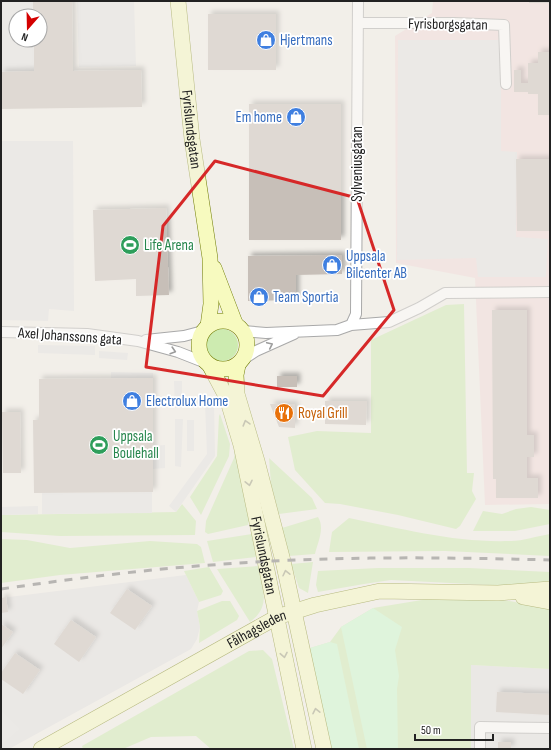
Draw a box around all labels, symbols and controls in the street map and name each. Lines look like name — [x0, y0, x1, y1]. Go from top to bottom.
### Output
north arrow — [8, 8, 48, 48]
street label: Fyrisborgsgatan — [408, 14, 488, 35]
shop icon: Hjertmans — [255, 29, 277, 51]
text: N — [20, 30, 30, 44]
place label: Hjertmans — [280, 31, 333, 50]
street label: Fyrislundsgatan — [177, 89, 205, 170]
shop icon: Em home — [285, 106, 307, 128]
place label: Em home — [235, 108, 282, 127]
street label: Sylveniusgatan — [348, 126, 367, 202]
sports icon: Life Arena — [119, 234, 141, 256]
place label: Life Arena — [144, 236, 194, 255]
place label: Uppsala Bilcenter AB — [346, 247, 407, 283]
shop icon: Uppsala Bilcenter AB — [321, 254, 343, 276]
shop icon: Team Sportia — [248, 286, 270, 308]
place label: Team Sportia — [273, 288, 339, 307]
street label: Axel Johanssons gata — [16, 323, 123, 350]
one-way arrow — [266, 342, 274, 350]
one-way arrow — [169, 346, 176, 355]
shop icon: Electrolux Home — [121, 390, 143, 412]
place label: Electrolux Home — [146, 392, 228, 411]
restaurant icon: Royal Grill — [273, 402, 295, 424]
place label: Royal Grill — [298, 404, 348, 423]
one-way arrow — [242, 420, 251, 427]
place label: Uppsala Boulehall — [113, 427, 159, 463]
sports icon: Uppsala Boulehall — [88, 434, 110, 456]
one-way arrow — [244, 480, 253, 486]
street label: Fyrislundsgatan — [246, 515, 281, 596]
one-way arrow — [283, 570, 291, 576]
street label: Fålhagsleden — [224, 606, 289, 653]
one-way arrow — [280, 652, 288, 658]
one-way arrow — [312, 708, 320, 714]
scale bar — [415, 716, 493, 742]
text: 50 m — [421, 723, 441, 738]

